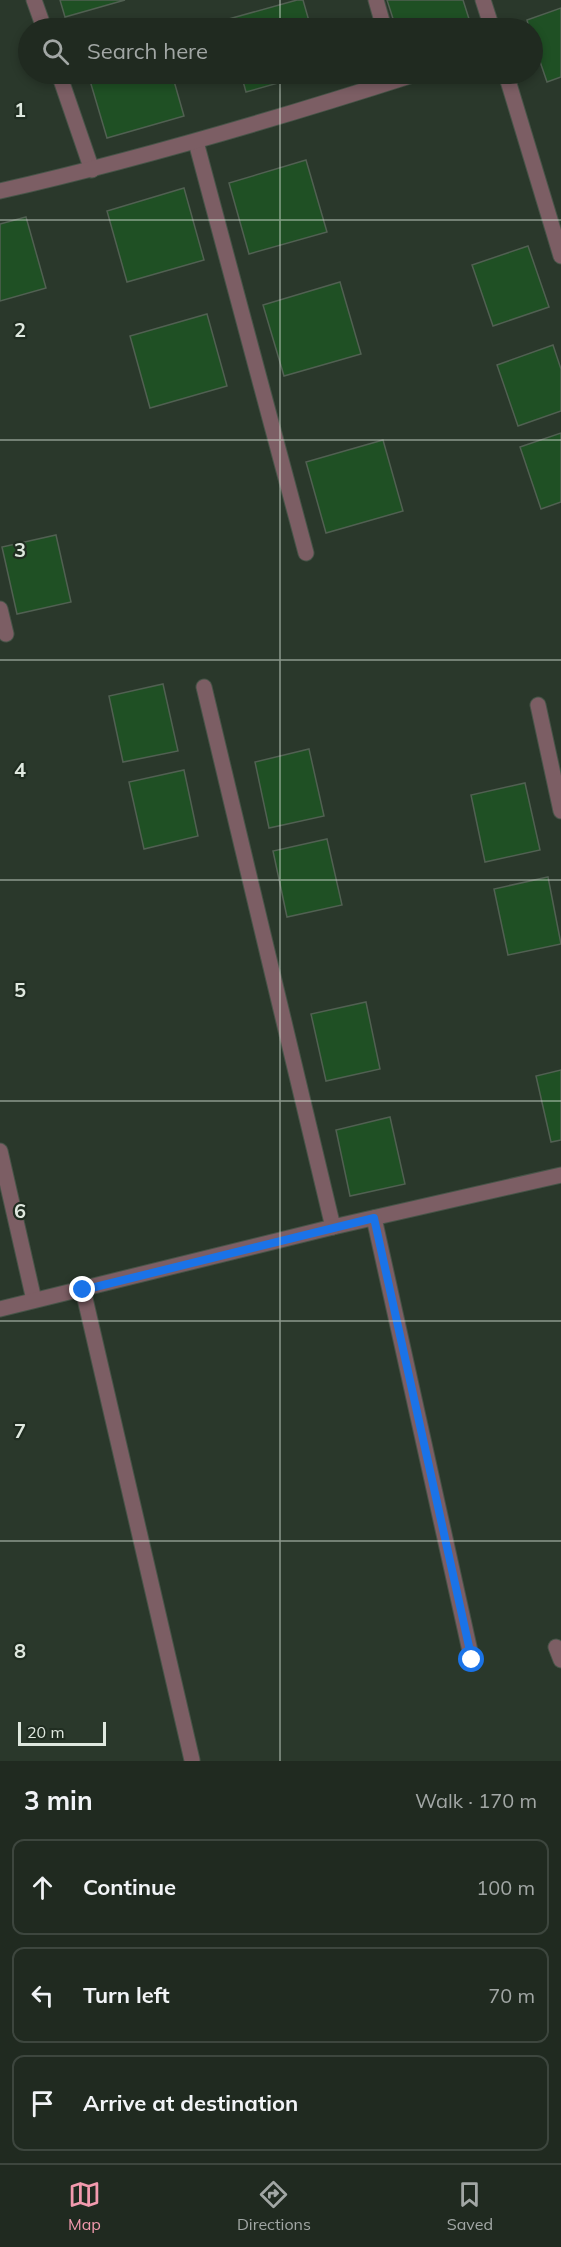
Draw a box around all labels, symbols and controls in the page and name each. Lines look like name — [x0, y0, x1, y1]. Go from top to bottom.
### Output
search box — [18, 18, 543, 84]
icon: search — [39, 35, 72, 68]
text: Search here — [87, 37, 208, 65]
text: 1 — [14, 97, 26, 122]
text: 2 — [14, 317, 26, 342]
text: 3 — [14, 537, 26, 562]
text: 4 — [14, 757, 26, 782]
text: 5 — [14, 977, 26, 1002]
text: 6 — [14, 1198, 26, 1223]
route end — [69, 1276, 95, 1302]
text: 7 — [14, 1418, 26, 1443]
text: 8 — [14, 1638, 26, 1663]
route start — [458, 1646, 484, 1672]
scale bar — [18, 1719, 106, 1746]
text: 20 m — [27, 1722, 64, 1742]
text: 3 min — [24, 1784, 93, 1817]
text: Walk · 170 m — [415, 1788, 537, 1813]
icon: ahead — [26, 1871, 59, 1904]
text: Continue — [83, 1873, 176, 1901]
text: 100 m — [476, 1875, 535, 1900]
icon: left — [26, 1979, 59, 2012]
text: Turn left — [83, 1981, 170, 2009]
text: 70 m — [488, 1983, 535, 2008]
icon: arrive — [26, 2087, 59, 2120]
text: Arrive at destination — [83, 2089, 298, 2117]
tab: Map — [68, 2178, 101, 2234]
tab: Directions — [237, 2178, 311, 2234]
tab: Saved — [447, 2178, 493, 2234]

